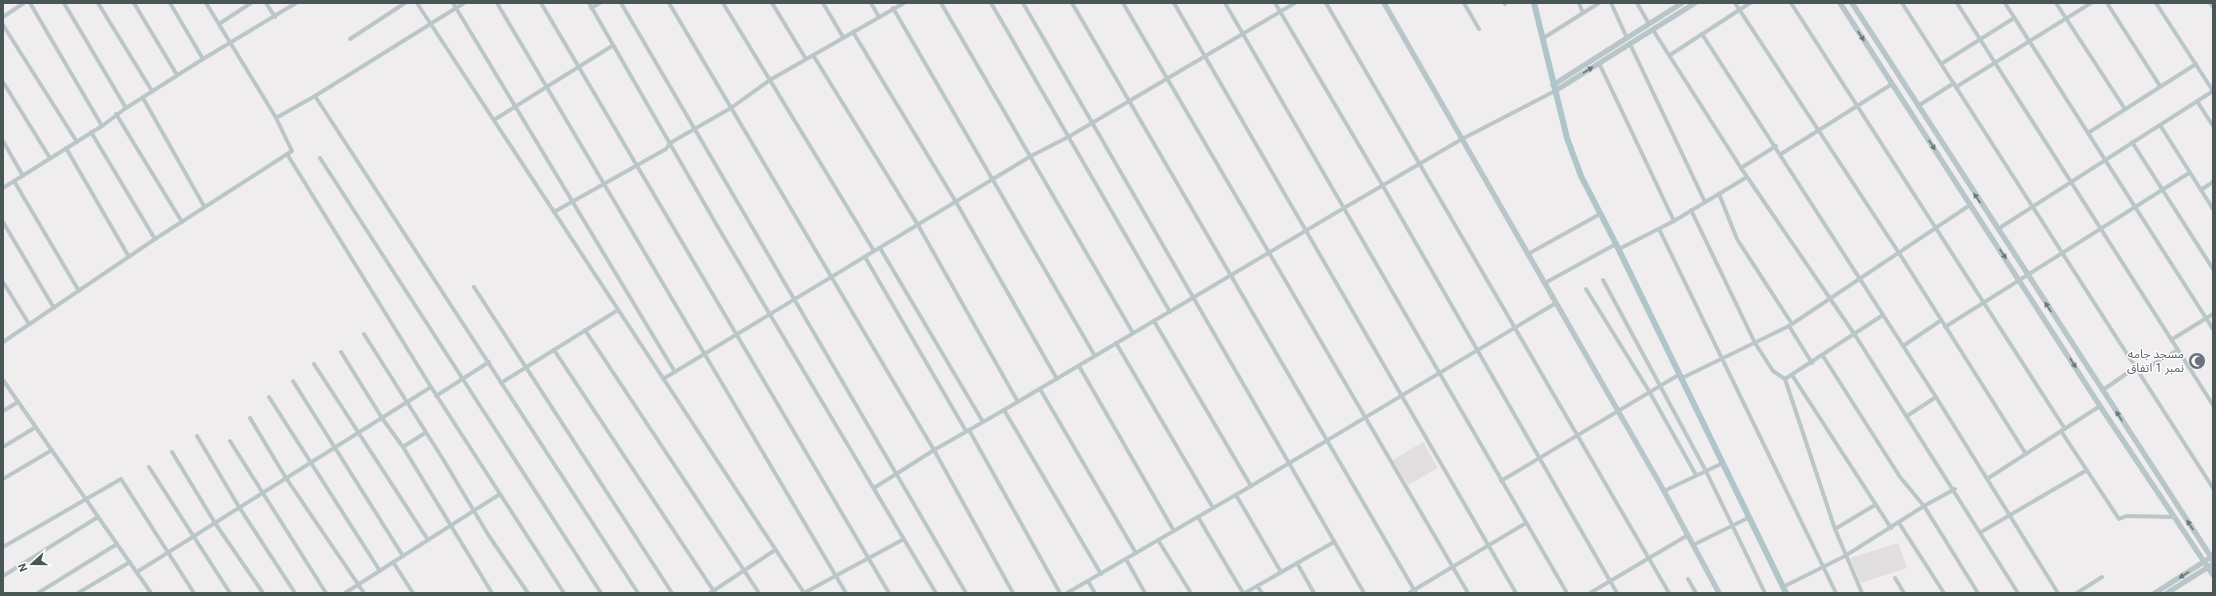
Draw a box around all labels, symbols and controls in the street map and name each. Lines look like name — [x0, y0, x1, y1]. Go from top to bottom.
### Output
one-way arrow — [1857, 31, 1865, 41]
one-way arrow — [1583, 66, 1593, 74]
one-way arrow — [1928, 139, 1935, 151]
one-way arrow — [1973, 193, 1981, 203]
one-way arrow — [1999, 249, 2007, 259]
one-way arrow — [2044, 302, 2052, 312]
place label: مسجد جامه نمبر 1 اتفاق — [2127, 347, 2184, 375]
mosque icon: مسجد جامه نمبر 1 اتفاق — [2187, 351, 2207, 371]
one-way arrow — [2069, 358, 2077, 368]
one-way arrow — [2115, 411, 2123, 421]
one-way arrow — [2186, 520, 2194, 530]
north arrow — [12, 544, 52, 584]
text: N — [16, 561, 31, 573]
one-way arrow — [2178, 571, 2190, 578]

